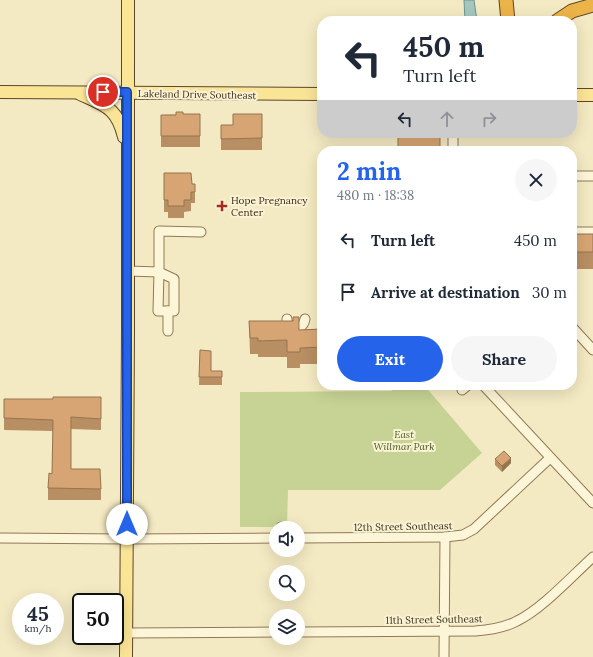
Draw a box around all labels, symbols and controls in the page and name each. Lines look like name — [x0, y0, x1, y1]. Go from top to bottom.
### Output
text: 450 m — [403, 29, 484, 65]
icon: left — [337, 32, 389, 84]
text: Turn left — [403, 64, 476, 87]
pin — [86, 75, 120, 109]
icon: arrive — [92, 81, 114, 103]
street label: Lakeland Drive Southeast — [138, 87, 256, 102]
icon: left — [394, 108, 416, 130]
icon: ahead — [436, 108, 458, 130]
icon: right — [478, 108, 500, 130]
text: 2 min — [337, 156, 401, 187]
button: close — [515, 159, 557, 201]
text: 480 m · 18:38 — [337, 187, 414, 204]
place label: Hope Pregnancy Center — [231, 194, 308, 219]
marker: Hope Pregnancy Center — [216, 200, 228, 212]
icon: left — [337, 229, 359, 251]
text: Turn left — [371, 231, 435, 250]
text: 450 m — [514, 231, 557, 250]
icon: arrive — [337, 281, 359, 303]
text: Arrive at destination — [371, 283, 520, 302]
text: 30 m — [532, 283, 567, 302]
button: Exit — [337, 336, 443, 382]
button: Share — [451, 336, 557, 382]
park label: East Willmar Park — [373, 428, 435, 453]
position arrow — [106, 503, 148, 545]
street label: 12th Street Southeast — [353, 519, 453, 534]
map controls — [269, 521, 305, 645]
button: sound — [269, 521, 305, 557]
button: search — [269, 565, 305, 601]
speed limit sign: 50 — [72, 593, 124, 645]
text: 45 — [27, 601, 49, 626]
button: layers — [269, 609, 305, 645]
street label: 11th Street Southeast — [385, 612, 483, 627]
text: km/h — [24, 622, 52, 635]

